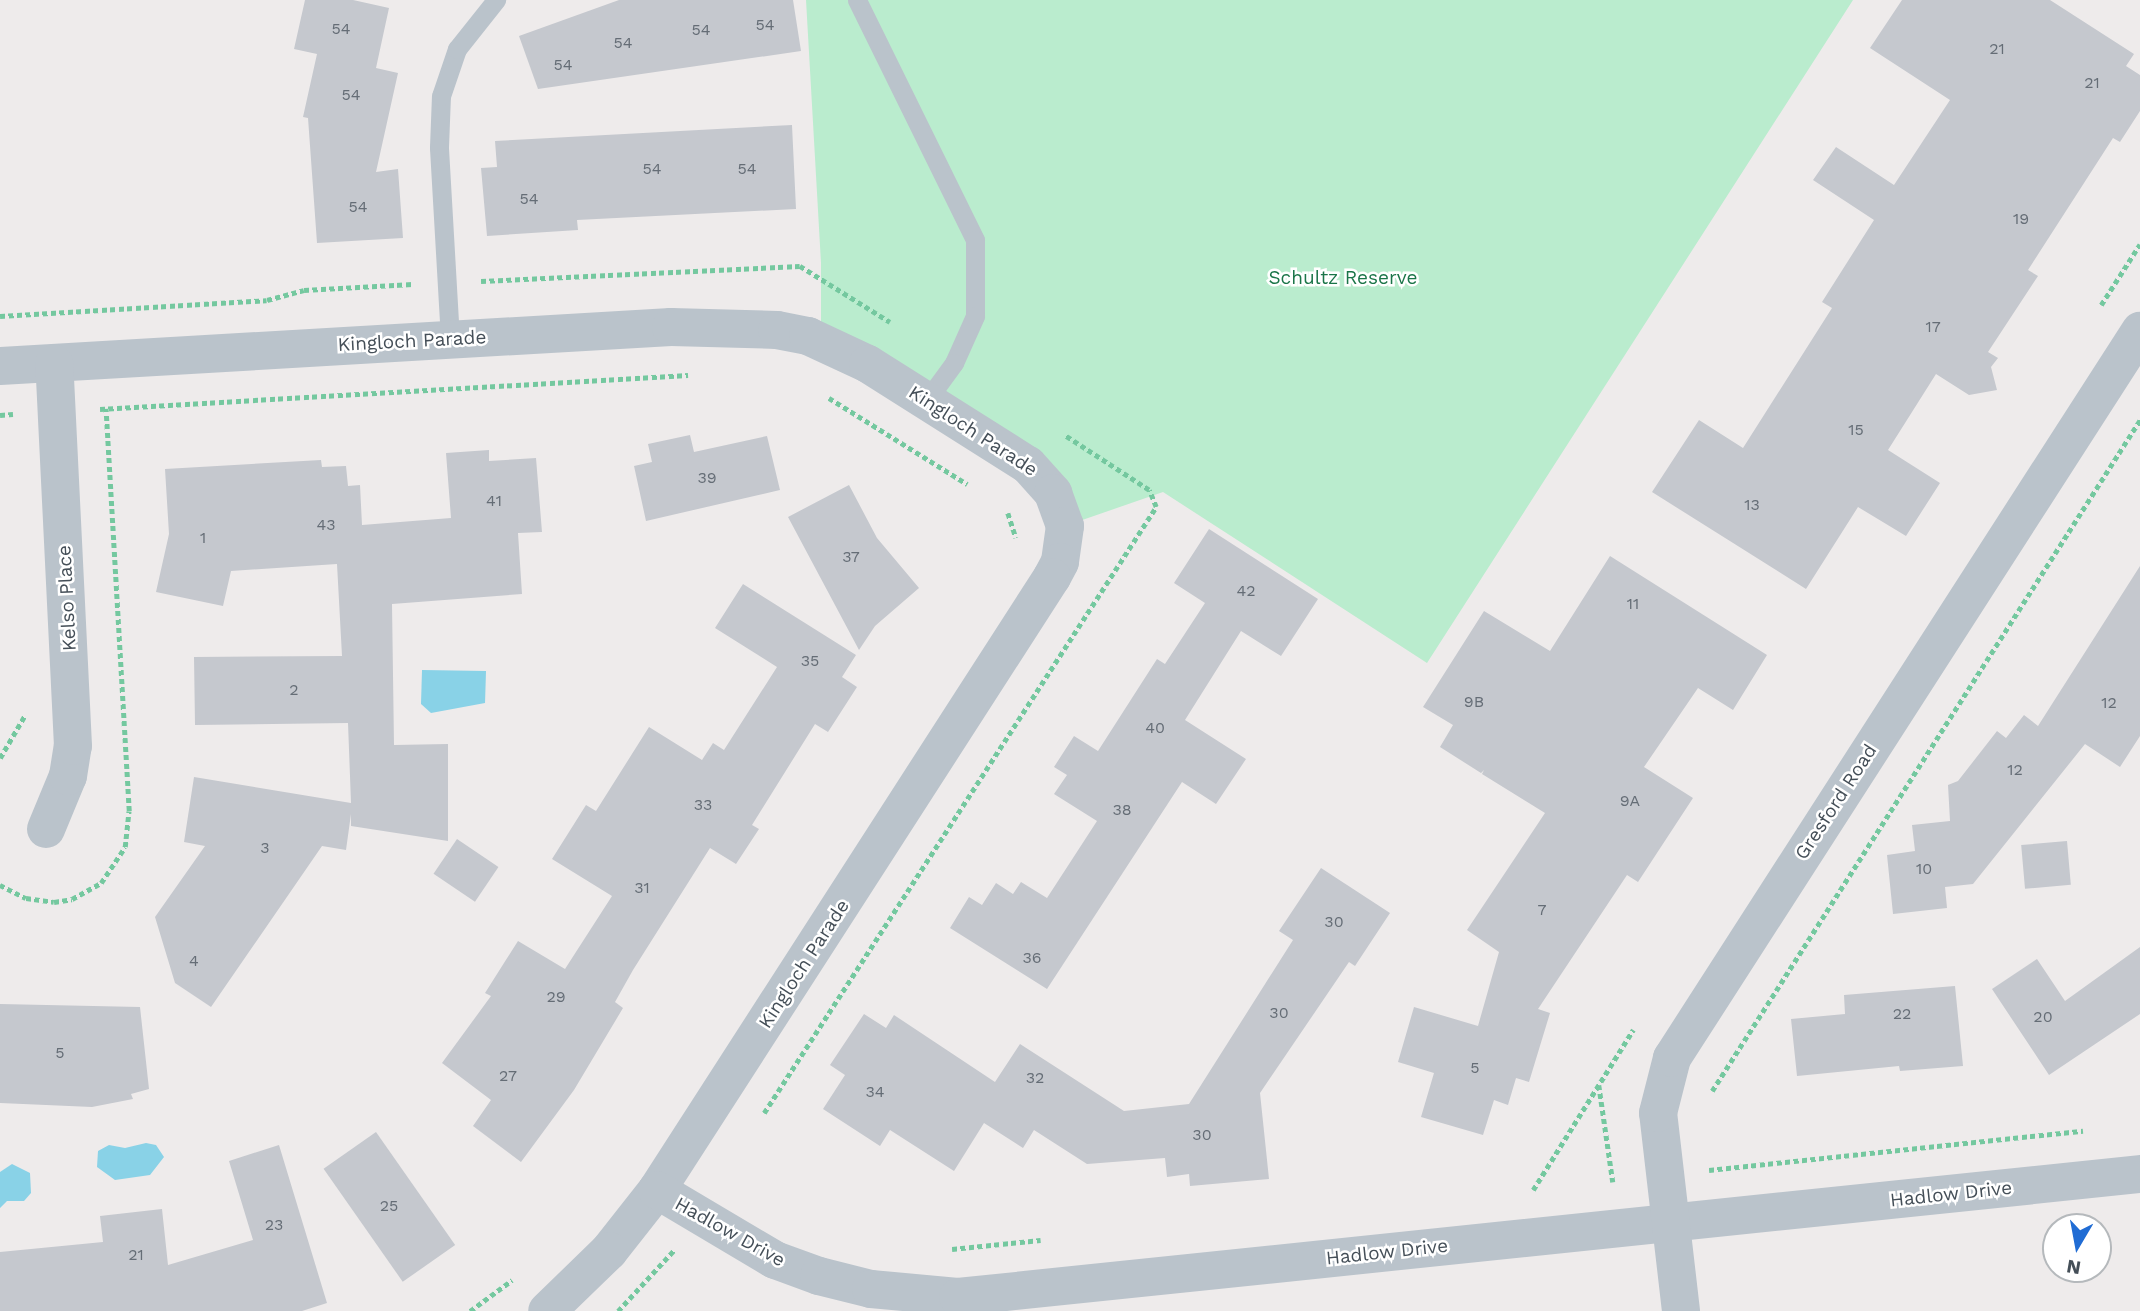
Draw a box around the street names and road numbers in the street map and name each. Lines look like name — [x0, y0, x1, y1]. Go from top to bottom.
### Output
street label: Kingloch Parade — [337, 326, 487, 356]
street label: Kingloch Parade — [904, 381, 1042, 481]
street label: Kelso Place — [53, 544, 81, 652]
street label: Gresford Road — [1790, 740, 1882, 864]
street label: Kingloch Parade — [754, 895, 854, 1033]
street label: Hadlow Drive — [1889, 1176, 2013, 1212]
street label: Hadlow Drive — [671, 1192, 789, 1272]
street label: Hadlow Drive — [1325, 1234, 1449, 1270]

